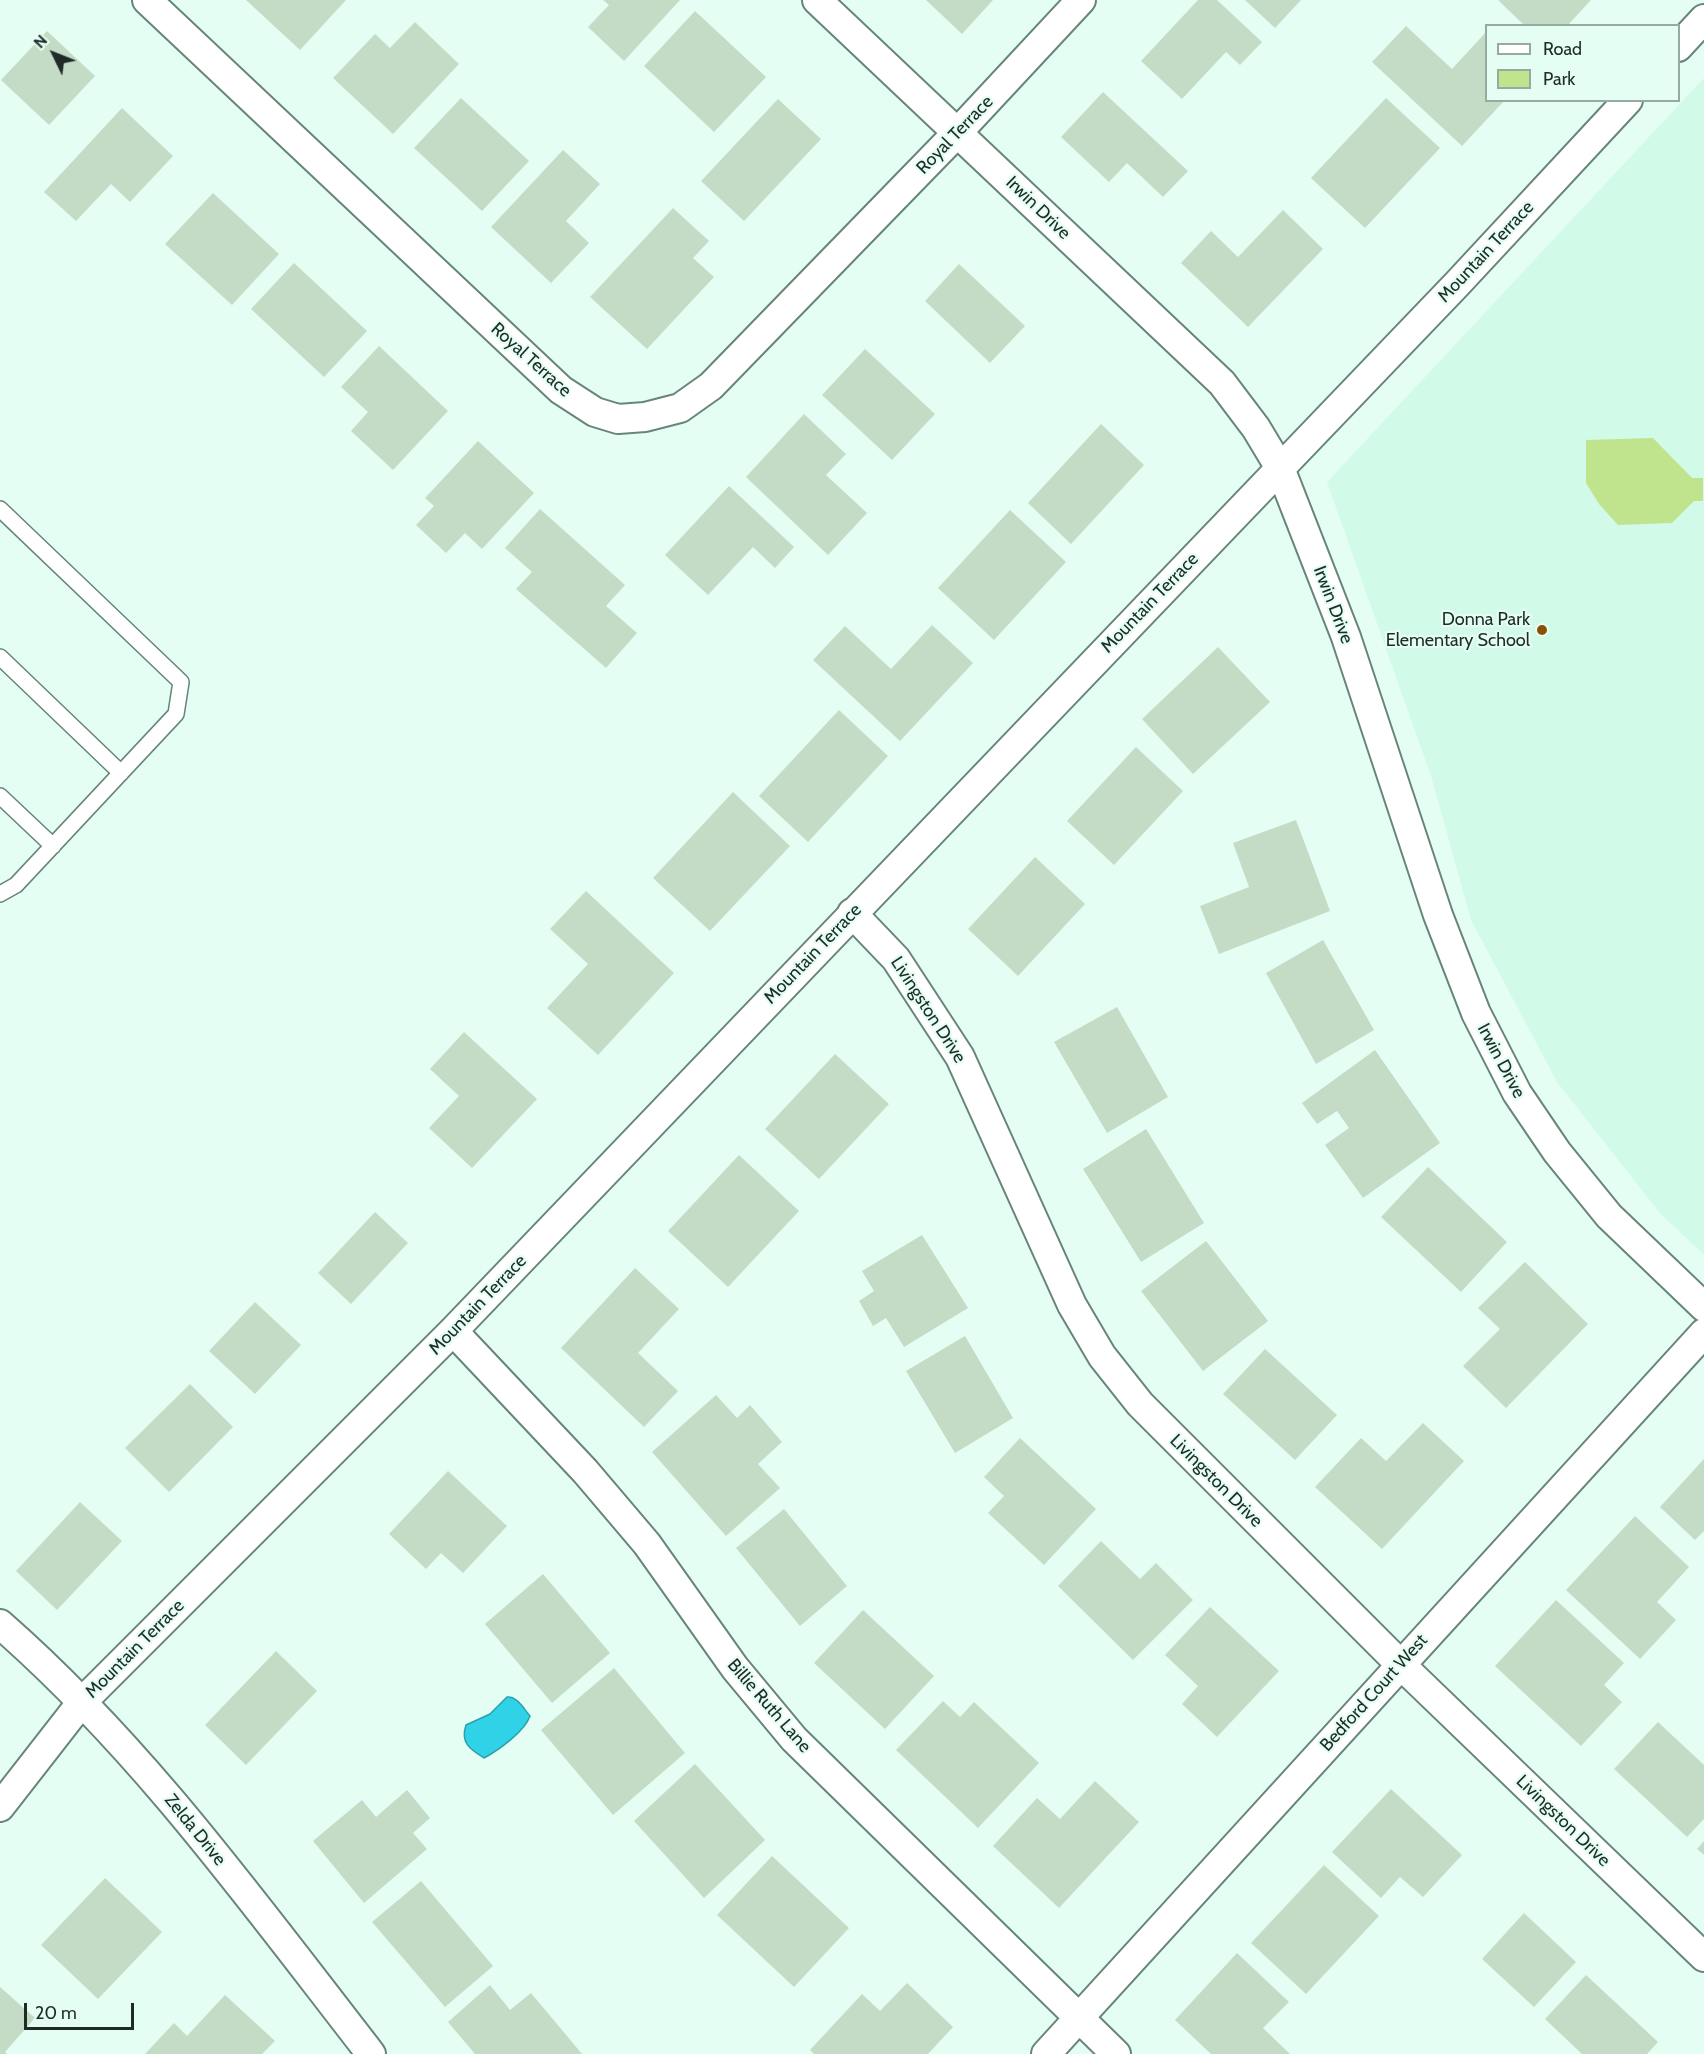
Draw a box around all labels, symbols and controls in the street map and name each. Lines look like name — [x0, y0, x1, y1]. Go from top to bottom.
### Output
north arrow — [24, 24, 84, 84]
legend — [1485, 24, 1680, 102]
text: N — [30, 31, 51, 52]
text: Road — [1543, 38, 1582, 60]
text: Park — [1543, 68, 1575, 90]
street label: Royal Terrace — [912, 91, 998, 179]
street label: Irwin Drive — [1001, 172, 1075, 244]
street label: Mountain Terrace — [1433, 197, 1539, 307]
street label: Royal Terrace — [486, 318, 576, 402]
street label: Mountain Terrace — [1097, 548, 1203, 658]
street label: Irwin Drive — [1308, 563, 1358, 647]
place label: Donna Park Elementary School — [1386, 609, 1530, 652]
marker: Donna Park Elementary School — [1535, 623, 1549, 637]
street label: Mountain Terrace — [760, 899, 866, 1009]
street label: Livingston Drive — [886, 953, 970, 1067]
street label: Irwin Drive — [1472, 1020, 1530, 1102]
street label: Mountain Terrace — [425, 1250, 531, 1360]
street label: Livingston Drive — [1165, 1430, 1267, 1532]
street label: Mountain Terrace — [81, 1595, 189, 1703]
street label: Bedford Court West — [1316, 1630, 1432, 1756]
street label: Billie Ruth Lane — [722, 1655, 816, 1757]
street label: Livingston Drive — [1511, 1771, 1615, 1871]
street label: Zelda Drive — [160, 1790, 230, 1870]
scale bar — [27, 1991, 136, 2029]
text: 20 m — [35, 2002, 77, 2024]

